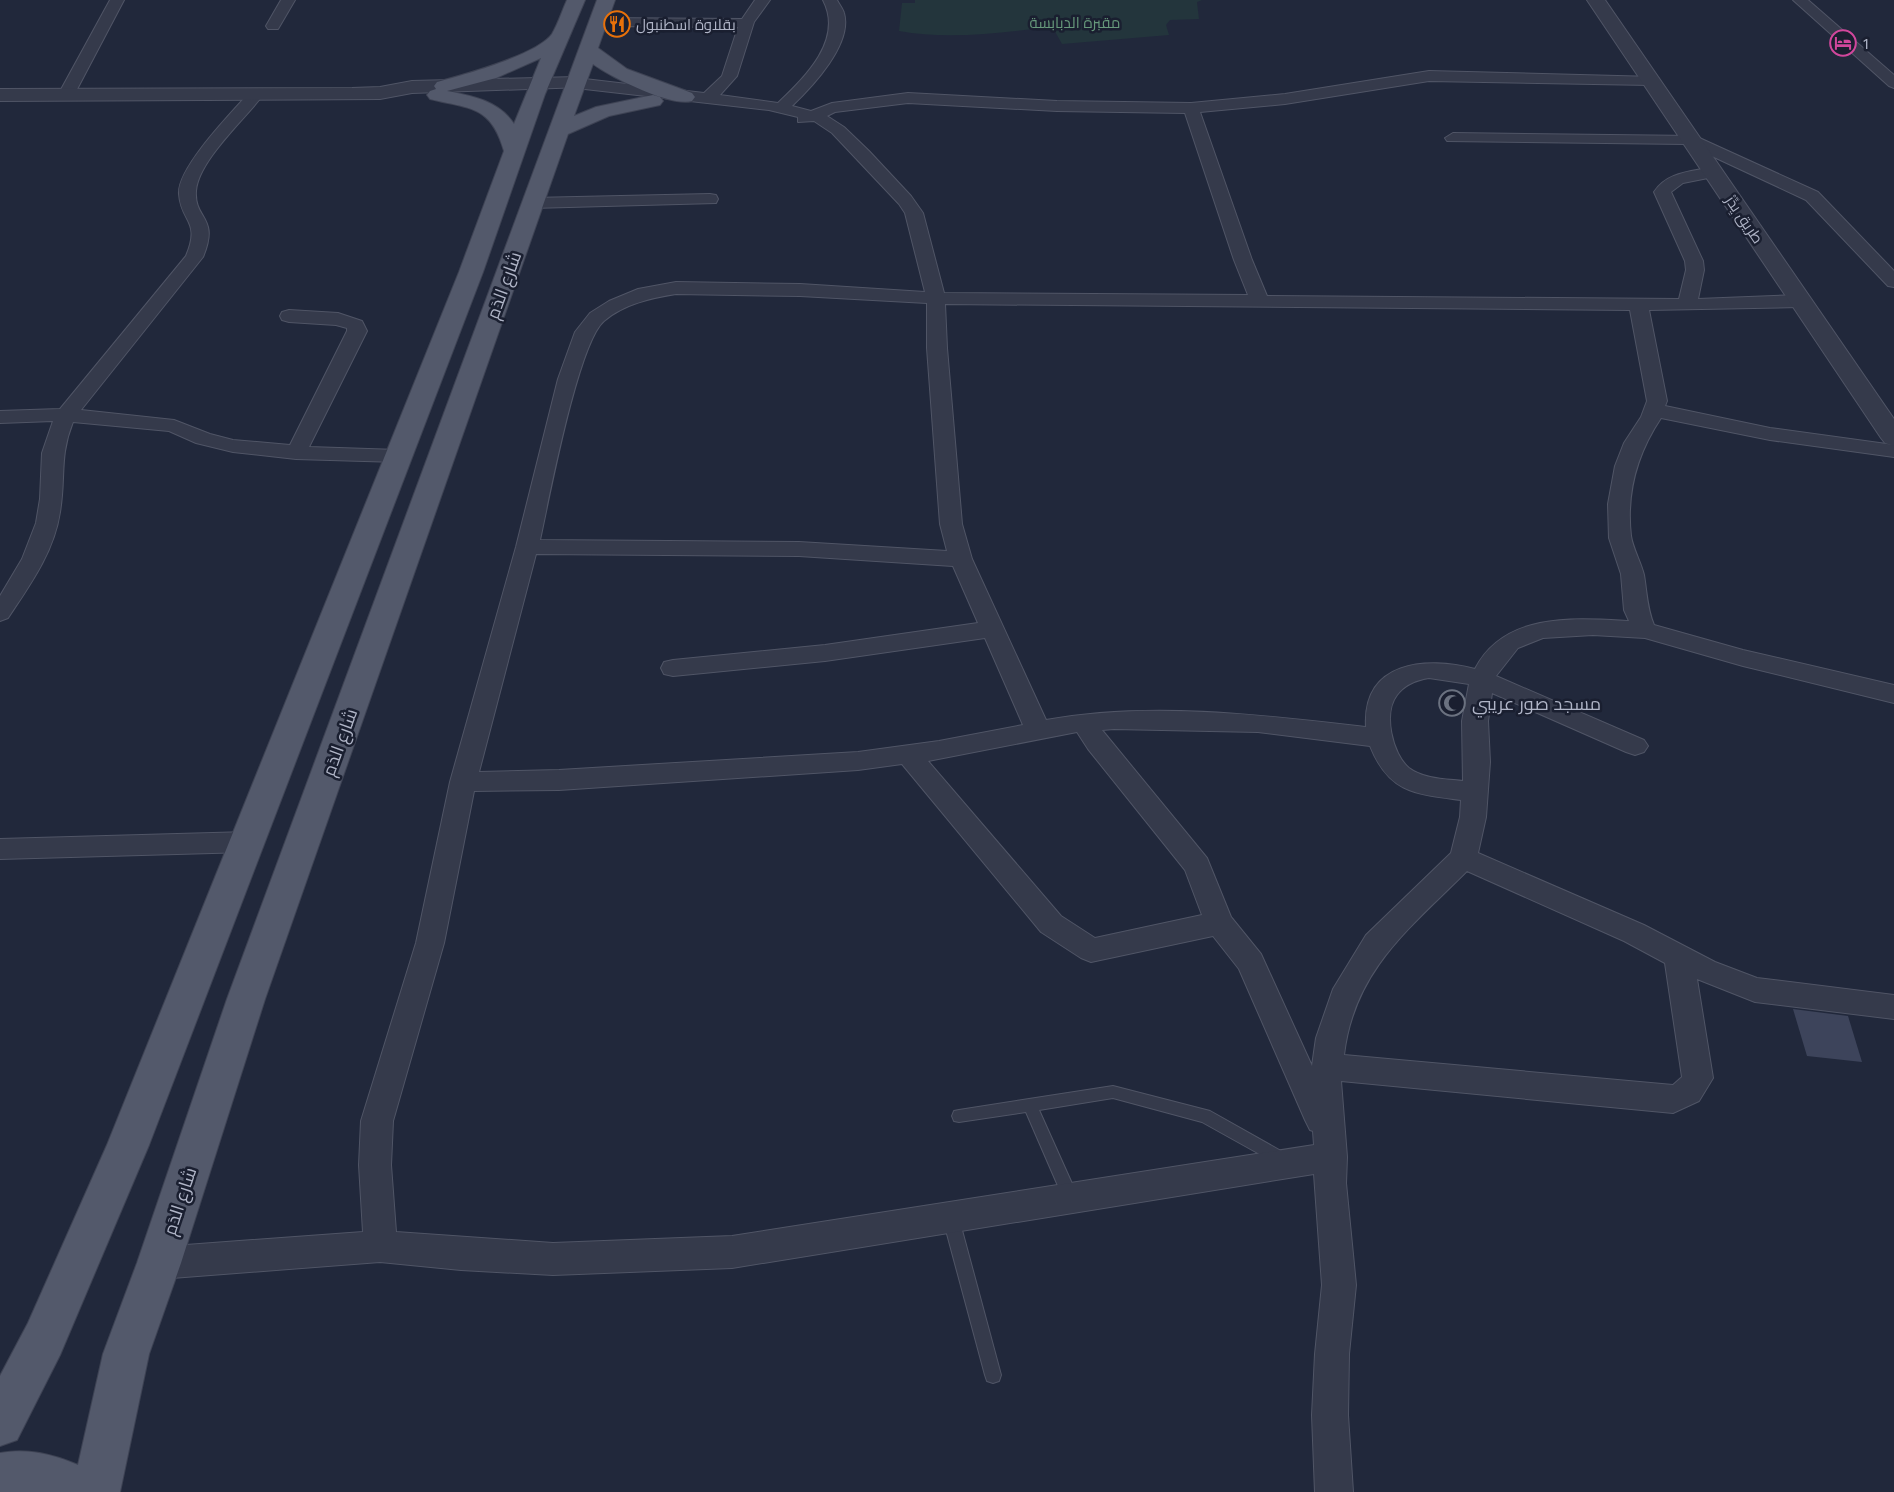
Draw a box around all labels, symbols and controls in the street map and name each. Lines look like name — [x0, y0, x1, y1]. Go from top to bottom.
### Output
restaurant icon: بقلاوة اسطنبول — [602, 9, 632, 39]
park label: مقبرة الدبابسة — [1030, 12, 1120, 32]
place label: بقلاوة اسطنبول — [636, 14, 736, 34]
hotel icon: 1 — [1828, 28, 1858, 58]
place label: 1 — [1862, 33, 1871, 53]
street label: طريق يِدِّرْ — [1720, 190, 1768, 248]
street label: شارع الدَم — [480, 248, 527, 322]
mosque icon: مسجد صور عريبي — [1437, 688, 1467, 718]
place label: مسجد صور عريبي — [1472, 691, 1601, 718]
street label: شارع الدَم — [316, 705, 363, 779]
street label: شارع الدَم — [157, 1164, 202, 1238]

